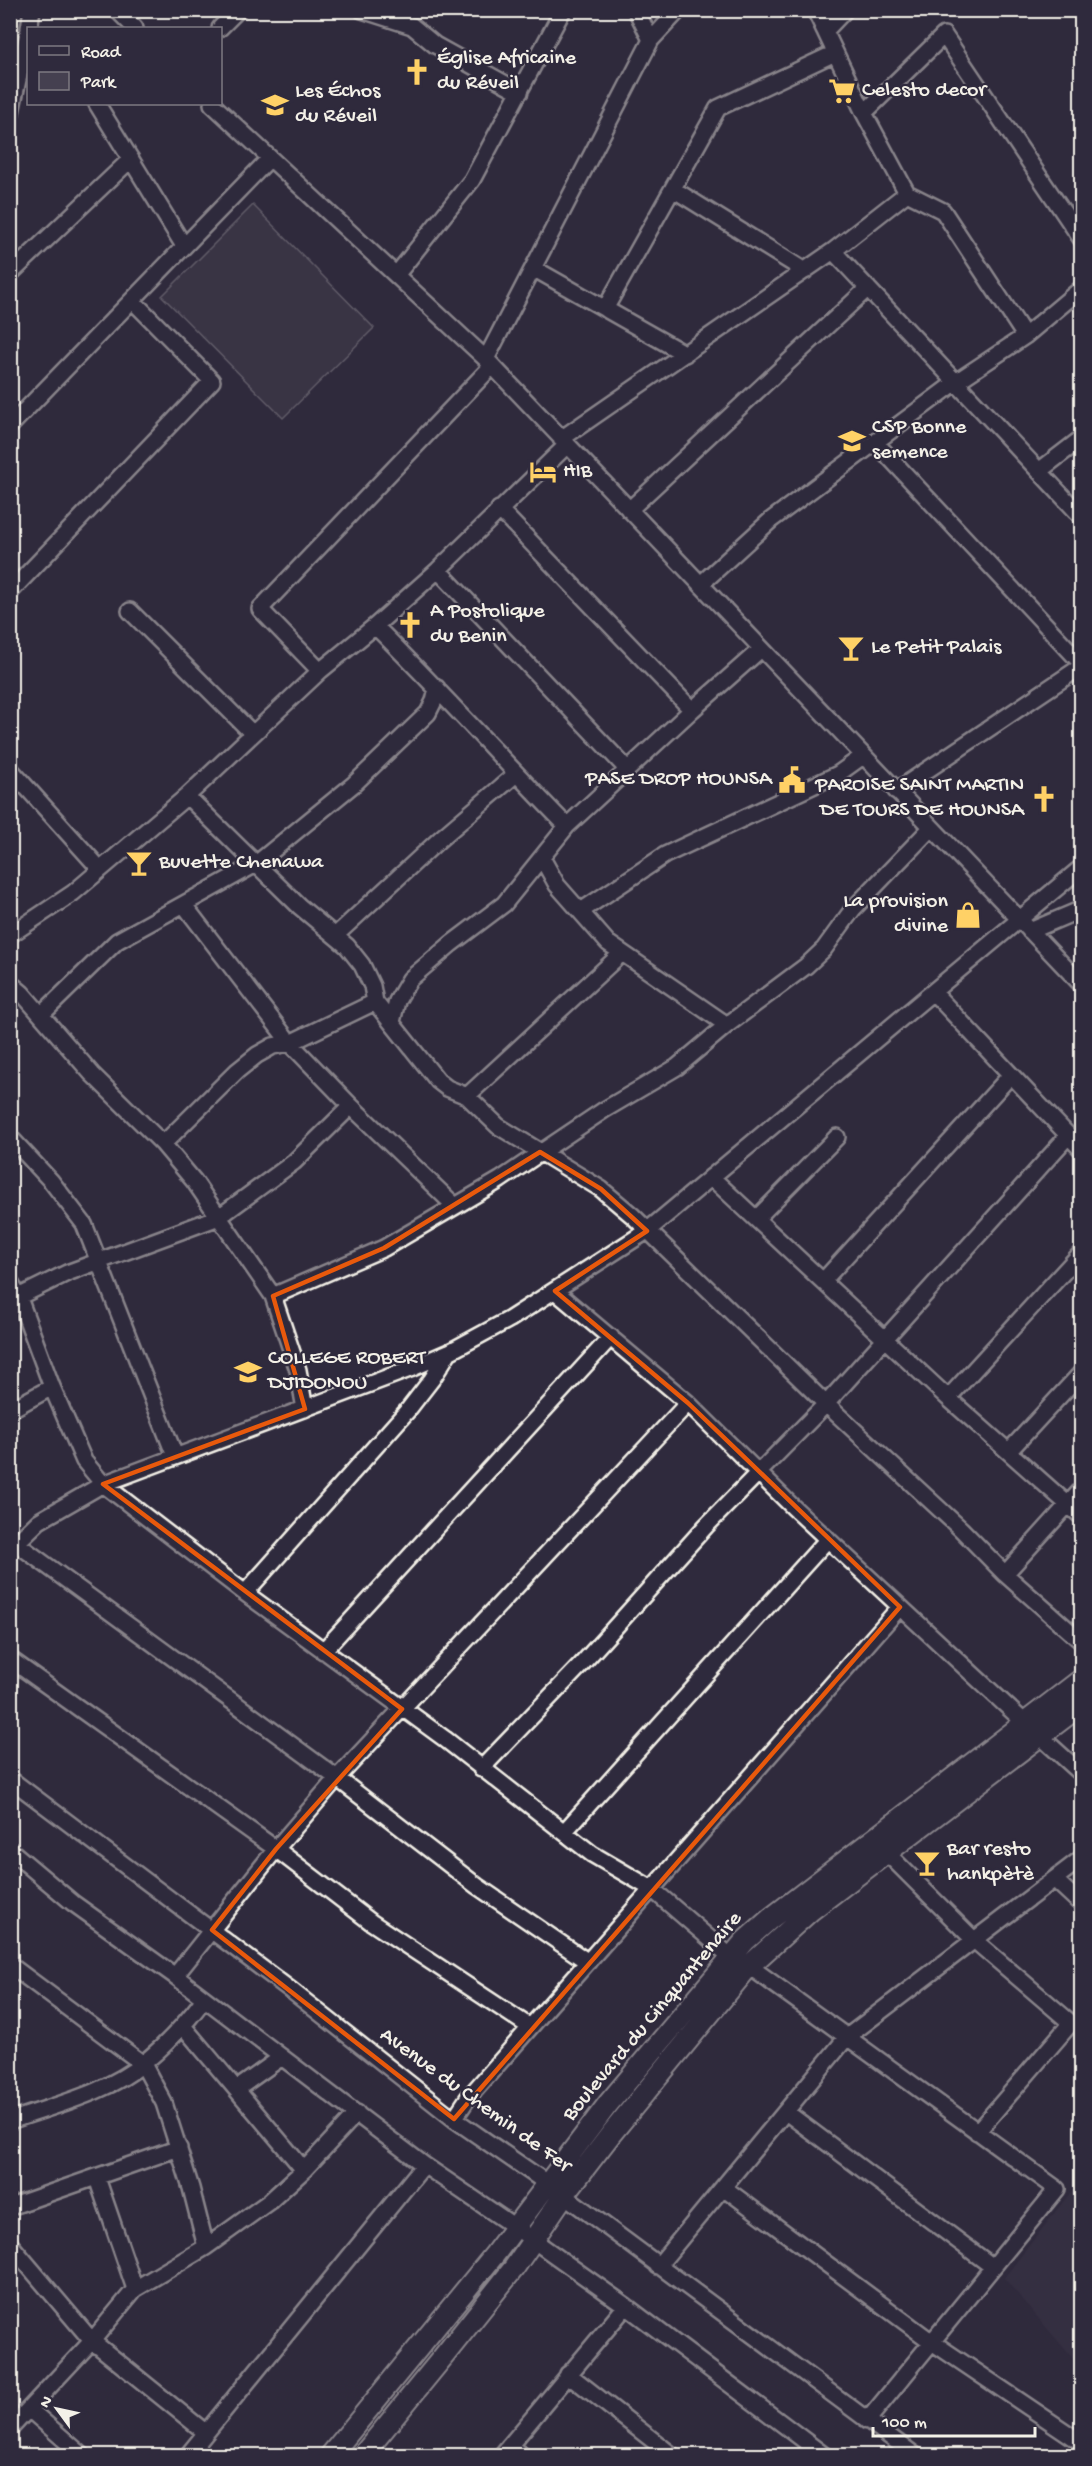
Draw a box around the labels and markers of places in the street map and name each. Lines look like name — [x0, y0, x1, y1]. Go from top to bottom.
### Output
place label: Église Africaine du Réveil — [437, 46, 577, 97]
church icon: Église Africaine du Réveil — [402, 57, 432, 87]
supermarket icon: Celesto decor — [827, 76, 857, 106]
place label: Celesto decor — [862, 78, 988, 104]
place label: Les Échos du Réveil — [295, 79, 381, 130]
school or university icon: Les Échos du Réveil — [260, 90, 290, 120]
place label: CSP Bonne semence — [872, 415, 967, 466]
school or university icon: CSP Bonne semence — [837, 426, 867, 456]
hotel icon: HIB — [528, 457, 558, 487]
place label: HIB — [563, 459, 593, 485]
place label: A Postolique du Benin — [430, 599, 545, 650]
church icon: A Postolique du Benin — [395, 610, 425, 640]
bar icon: Le Petit Palais — [836, 633, 866, 663]
place label: Le Petit Palais — [871, 635, 1002, 661]
public building icon: PASE DROP HOUNSA — [777, 765, 807, 795]
place label: PASE DROP HOUNSA — [584, 767, 773, 793]
place label: PAROISE SAINT MARTIN DE TOURS DE HOUNSA — [814, 773, 1025, 824]
church icon: PAROISE SAINT MARTIN DE TOURS DE HOUNSA — [1029, 784, 1059, 814]
bar icon: Buvette Chenawa — [124, 848, 154, 878]
place label: Buvette Chenawa — [158, 850, 324, 876]
place label: La provision divine — [843, 889, 949, 940]
shop icon: La provision divine — [953, 900, 983, 930]
place label: COLLEGE ROBERT DJIDONOU — [266, 1346, 427, 1397]
school or university icon: COLLEGE ROBERT DJIDONOU — [233, 1357, 263, 1387]
place label: Bar resto hankpètè — [946, 1837, 1034, 1888]
bar icon: Bar resto hankpètè — [912, 1848, 942, 1878]

